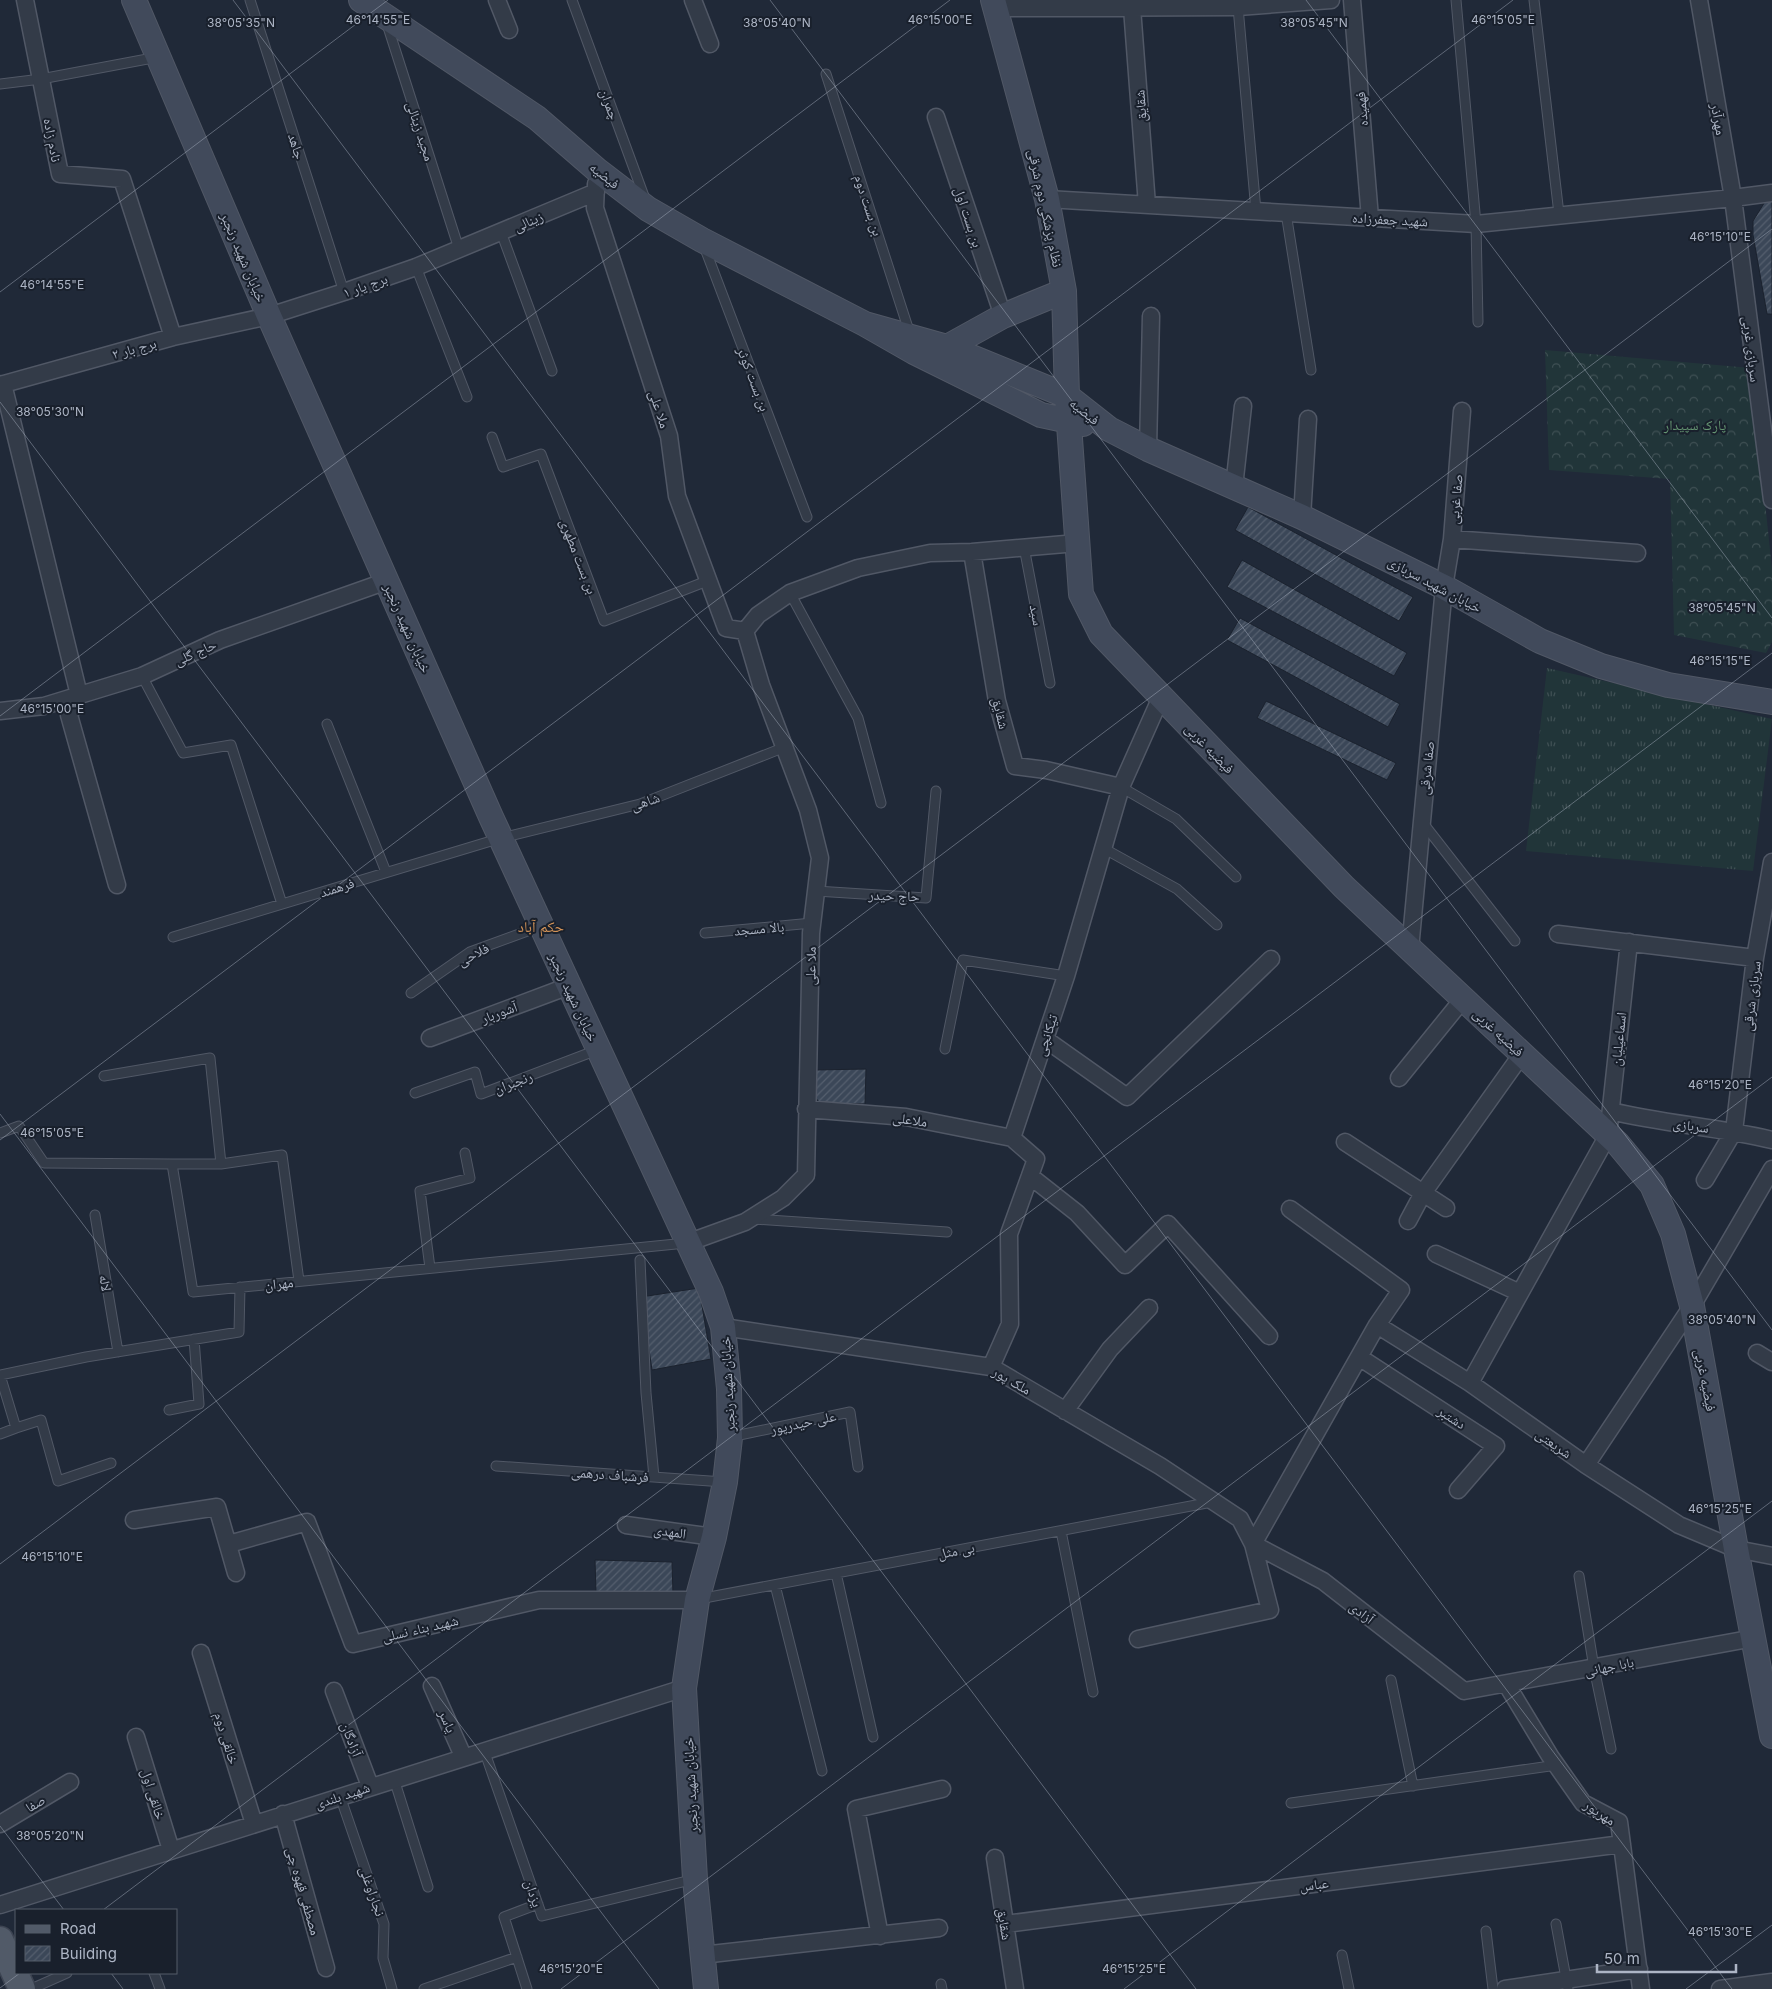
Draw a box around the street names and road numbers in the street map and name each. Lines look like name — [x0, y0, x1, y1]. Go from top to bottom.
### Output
street label: چمران — [596, 86, 623, 122]
street label: شقایق — [1130, 89, 1152, 123]
street label: فهمیده — [1351, 91, 1371, 127]
street label: مجید زینالی — [402, 99, 439, 163]
street label: مهرآذر — [1707, 101, 1730, 136]
street label: نادم زاده — [38, 117, 66, 164]
street label: جاهد — [285, 131, 309, 161]
street label: نظام پزشکی دوم شرقی — [1023, 147, 1067, 269]
street label: فیضیه — [587, 158, 623, 192]
street label: بن بست دوم — [849, 172, 887, 239]
street label: بن بست اول — [950, 185, 987, 250]
street label: زینالی — [511, 207, 546, 236]
street label: خیابان شهید رنجبر — [216, 209, 271, 305]
street label: شهید جعفرزاده — [1351, 209, 1428, 230]
street label: برج یار ۱ — [340, 269, 390, 302]
street label: سربازی غربی — [1739, 315, 1764, 383]
street label: برج بار ۲ — [110, 334, 159, 364]
street label: بن بست کوثر — [733, 344, 774, 414]
street label: ملا علی — [645, 388, 674, 430]
street label: فیضیه — [1067, 394, 1103, 428]
street label: صفا غربی — [1444, 473, 1467, 525]
street label: بن بست مطهری — [556, 516, 601, 597]
street label: خیابان شهید سربازی — [1385, 552, 1485, 617]
street label: خیابان شهید رنجبر — [379, 580, 435, 676]
street label: سید — [1026, 603, 1047, 627]
street label: حاج گلی — [171, 635, 220, 671]
street label: شقایق — [987, 695, 1013, 731]
street label: فیضیه غربی — [1181, 719, 1238, 777]
street label: صفا شرقی — [1415, 740, 1438, 796]
street label: شاهی — [628, 788, 662, 815]
street label: فرهمند — [318, 874, 357, 901]
street label: حاج حیدر — [867, 886, 920, 906]
street label: بالا مسجد — [733, 917, 785, 939]
street label: فلاحی — [454, 939, 492, 970]
street label: ملا علی — [801, 946, 820, 986]
street label: خیابان شهید رنجبر — [545, 949, 602, 1044]
street label: سربازی شرقی — [1738, 960, 1765, 1032]
street label: آشوربار — [478, 997, 520, 1028]
street label: فیضیه غربی — [1469, 1004, 1528, 1061]
street label: اسماعیلیان — [1607, 1011, 1630, 1067]
street label: تیکانچی — [1031, 1012, 1062, 1058]
street label: رنجبران — [491, 1067, 535, 1098]
street label: ملاعلی — [891, 1108, 929, 1131]
street label: سربازی — [1672, 1114, 1710, 1137]
street label: لاله — [96, 1273, 116, 1293]
street label: مهران — [264, 1273, 294, 1294]
street label: خیابان شهید رنجبر — [716, 1336, 739, 1433]
street label: فیضیه غربی — [1691, 1347, 1720, 1413]
street label: ملک پور — [988, 1362, 1034, 1399]
street label: دشتبر — [1433, 1401, 1469, 1433]
street label: علی‌ حیدرپور — [768, 1407, 838, 1439]
street label: شریعتی — [1532, 1425, 1575, 1462]
street label: فرشباف درهمی — [570, 1463, 650, 1486]
street label: المهدی — [652, 1520, 687, 1543]
street label: بی مثل — [936, 1538, 976, 1563]
street label: آزادی — [1346, 1597, 1378, 1628]
street label: شهید بناء نسلی — [380, 1611, 460, 1646]
street label: بابا جهانی — [1583, 1653, 1635, 1680]
street label: یاسر — [434, 1706, 461, 1736]
street label: خالقی دوم — [209, 1710, 243, 1767]
street label: آزادگان — [337, 1719, 366, 1759]
street label: خیابان شهید رنجبر — [679, 1737, 702, 1834]
street label: خالقی اول — [137, 1766, 170, 1822]
street label: شهید بلندی — [312, 1778, 372, 1813]
street label: صفا — [22, 1791, 48, 1815]
street label: مهرپور — [1580, 1795, 1619, 1829]
street label: مصطفی قهوه چی — [282, 1845, 325, 1937]
street label: نجاراوغلی — [356, 1864, 390, 1919]
street label: عباس — [1299, 1874, 1329, 1895]
street label: یزدان — [520, 1877, 547, 1909]
street label: شقایق — [992, 1907, 1016, 1941]

